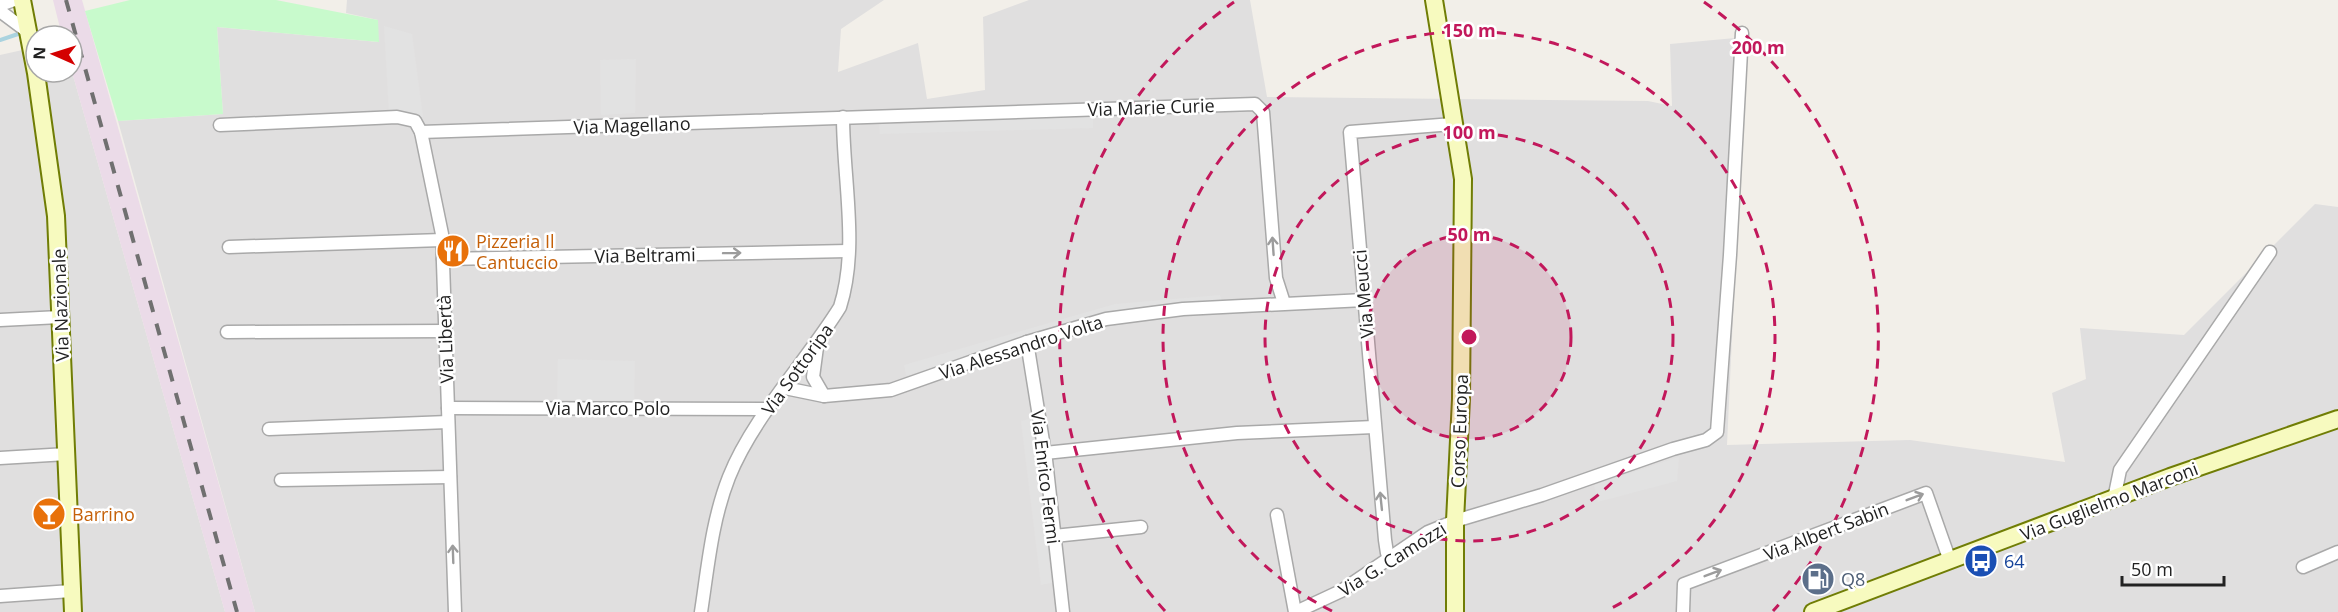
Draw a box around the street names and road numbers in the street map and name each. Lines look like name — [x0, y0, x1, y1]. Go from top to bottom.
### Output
street label: Via Marie Curie — [1087, 93, 1215, 121]
street label: Via Magellano — [573, 111, 691, 139]
street label: Via Beltrami — [594, 242, 696, 268]
street label: Via Nazionale — [46, 248, 74, 362]
street label: Via Meucci — [1347, 249, 1379, 339]
street label: Via Libertà — [431, 294, 459, 384]
street label: Via Alessandro Volta — [936, 309, 1106, 385]
street label: Via Sottoripa — [756, 319, 838, 419]
street label: Corso Europa — [1445, 374, 1473, 488]
street label: Via Marco Polo — [546, 396, 670, 420]
street label: Via Enrico Fermi — [1026, 409, 1066, 545]
street label: Via Guglielmo Marconi — [2017, 456, 2201, 546]
street label: Via Albert Sabin — [1760, 496, 1892, 566]
street label: Via G. Camozzi — [1334, 516, 1450, 602]

